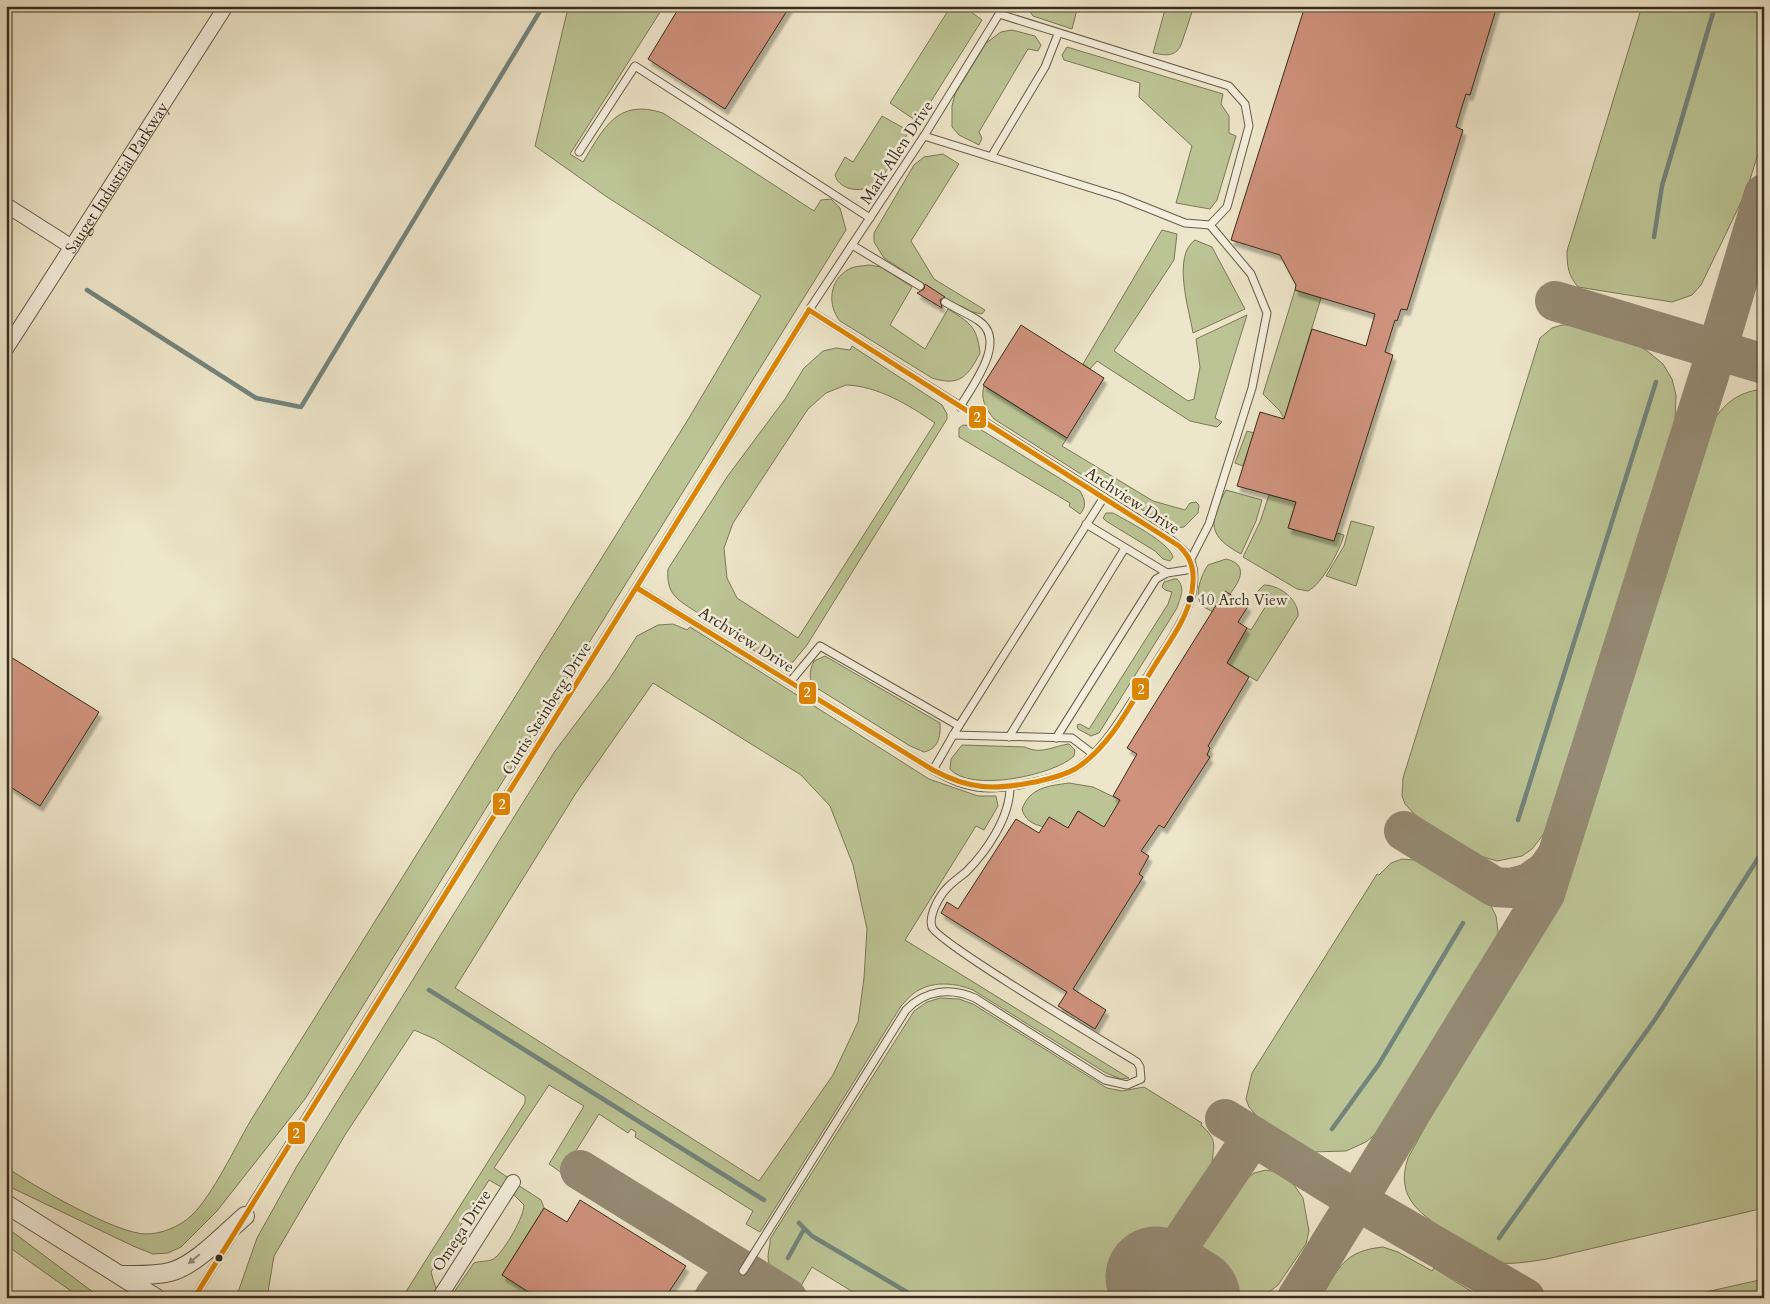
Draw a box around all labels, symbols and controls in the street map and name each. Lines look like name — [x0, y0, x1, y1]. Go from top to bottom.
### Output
street label: Mark Allen Drive — [855, 96, 939, 209]
street label: Sauget Industrial Parkway — [60, 97, 174, 258]
line badge: 2 — [968, 405, 987, 429]
text: 2 — [973, 408, 981, 427]
street label: Archview Drive — [1081, 462, 1184, 540]
place label: 10 Arch View — [1199, 590, 1288, 610]
marker: 10 Arch View — [1185, 594, 1195, 604]
street label: Archview Drive — [694, 602, 799, 678]
street label: Curtis Steinberg Drive — [497, 638, 597, 780]
line badge: 2 — [1131, 677, 1150, 701]
text: 2 — [1137, 680, 1145, 699]
line badge: 2 — [798, 681, 817, 705]
text: 2 — [803, 683, 811, 702]
line badge: 2 — [492, 792, 511, 816]
text: 2 — [498, 795, 506, 814]
line badge: 2 — [287, 1121, 306, 1145]
text: 2 — [292, 1124, 300, 1143]
street label: Omega Drive — [427, 1185, 497, 1276]
unlabelled marker — [214, 1253, 224, 1263]
one-way arrow — [188, 1254, 201, 1265]

